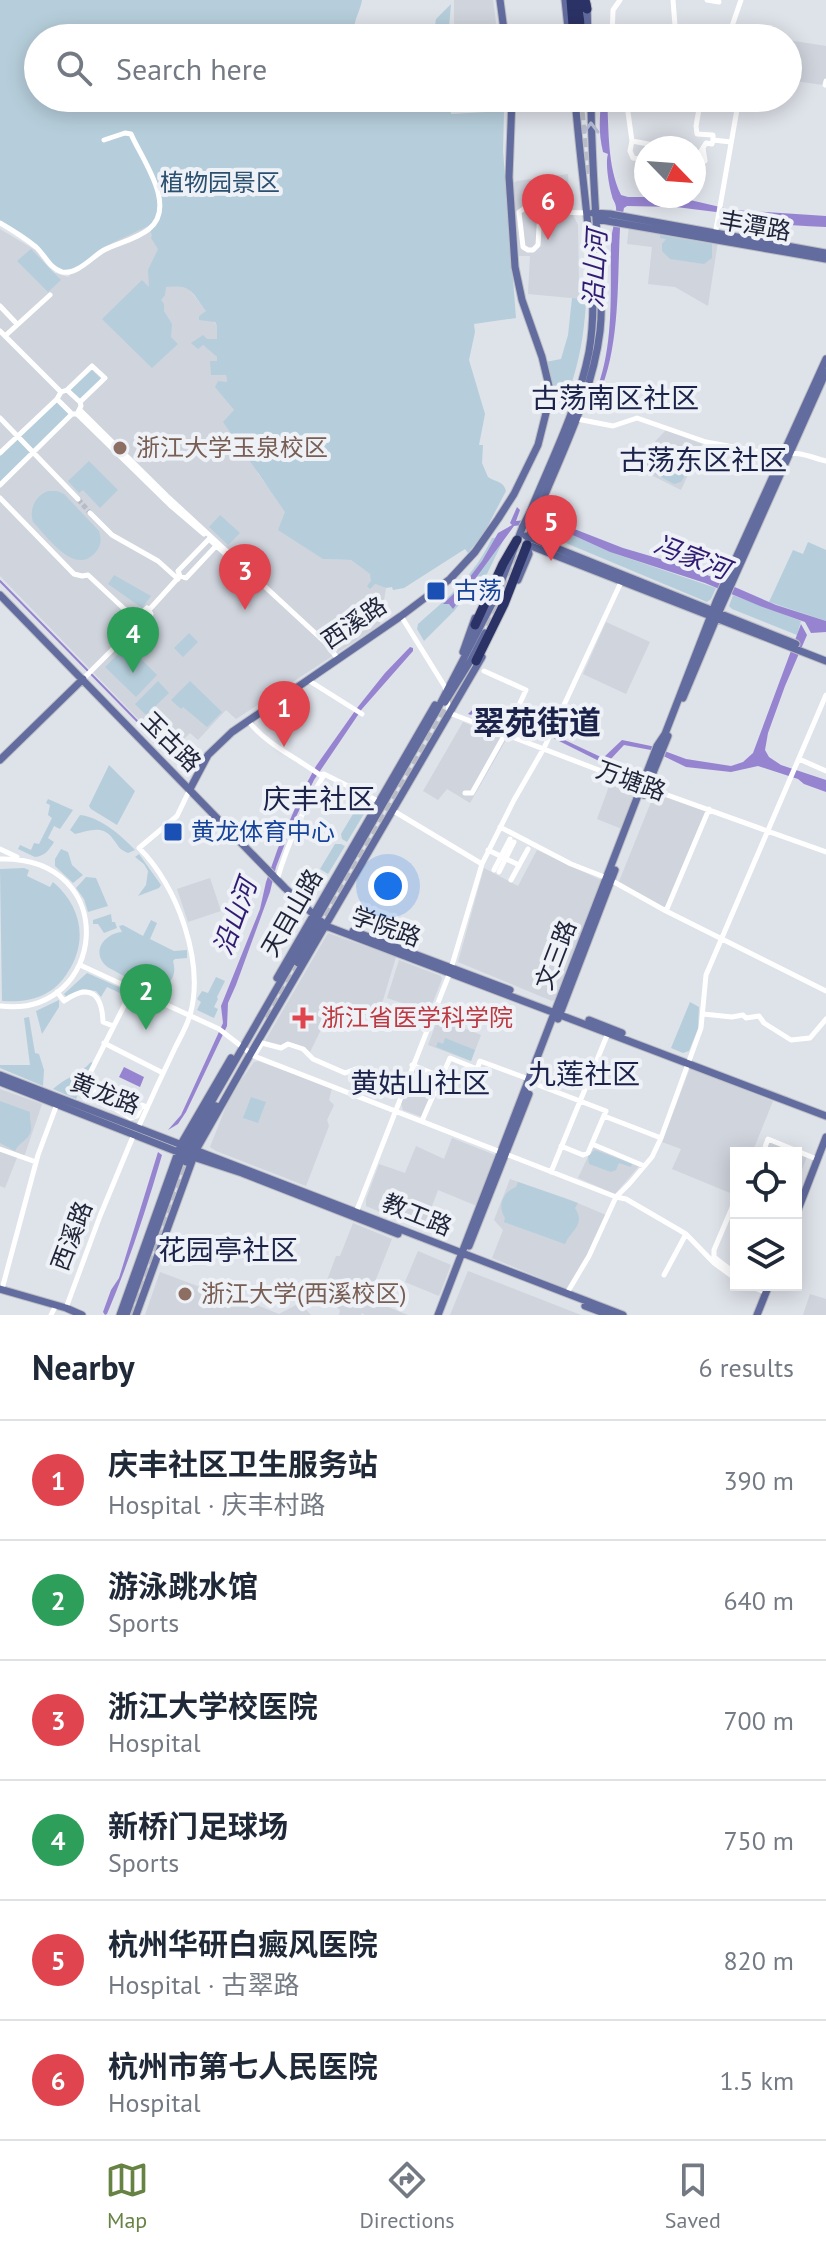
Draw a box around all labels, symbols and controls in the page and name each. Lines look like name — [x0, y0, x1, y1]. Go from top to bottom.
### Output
search box — [24, 24, 802, 112]
icon: search — [52, 46, 96, 90]
text: Search here — [116, 49, 267, 88]
one-way arrow — [582, 121, 600, 134]
north arrow — [634, 136, 706, 208]
park label: 植物园景区 — [160, 167, 280, 198]
pin: 6 — [522, 174, 574, 240]
street label: 丰潭路 — [717, 204, 793, 247]
water label: 沿山河 — [576, 224, 613, 309]
district label: 古荡南区社区 — [531, 379, 699, 416]
place label: 浙江大学玉泉校区 — [136, 432, 328, 463]
marker: 浙江大学玉泉校区 — [111, 439, 129, 457]
district label: 古荡东区社区 — [619, 441, 787, 478]
pin: 5 — [525, 495, 577, 561]
water label: 冯家河 — [650, 527, 739, 588]
pin: 3 — [219, 544, 271, 610]
place label: 古荡 — [454, 575, 502, 606]
marker: 古荡 — [425, 580, 447, 602]
street label: 西溪路 — [315, 590, 392, 656]
pin: 4 — [107, 607, 159, 673]
pin: 1 — [258, 681, 310, 747]
district label: 翠苑街道 — [473, 701, 601, 743]
street label: 玉古路 — [135, 705, 208, 778]
street label: 万塘路 — [592, 754, 670, 807]
district label: 庆丰社区 — [263, 780, 375, 817]
place label: 黄龙体育中心 — [191, 816, 335, 847]
marker: 黄龙体育中心 — [162, 821, 184, 843]
street label: 天目山路 — [254, 863, 329, 962]
your location — [368, 866, 408, 906]
water label: 沿山河 — [206, 870, 265, 959]
street label: 学院路 — [347, 900, 425, 953]
street label: 文三路 — [528, 916, 583, 994]
pin: 2 — [120, 964, 172, 1030]
place label: 浙江省医学科学院 — [321, 1002, 513, 1033]
marker: 浙江省医学科学院 — [292, 1007, 314, 1029]
district label: 九莲社区 — [528, 1055, 640, 1092]
district label: 黄姑山社区 — [350, 1064, 490, 1101]
street label: 黄龙路 — [66, 1066, 144, 1121]
map controls — [730, 1147, 802, 1291]
button: locate — [730, 1147, 802, 1219]
street label: 教工路 — [378, 1187, 456, 1242]
street label: 西溪路 — [44, 1197, 99, 1275]
button: layers — [730, 1219, 802, 1291]
district label: 花园亭社区 — [158, 1231, 298, 1268]
place label: 浙江大学(西溪校区) — [201, 1278, 406, 1309]
marker: 浙江大学(西溪校区) — [176, 1285, 194, 1303]
text: Nearby — [32, 1345, 134, 1389]
text: 6 results — [699, 1351, 794, 1384]
text: 庆丰社区卫生服务站 — [108, 1444, 378, 1483]
text: 1 — [51, 1464, 65, 1497]
text: 390 m — [723, 1464, 794, 1497]
text: Hospital · 庆丰村路 — [108, 1488, 326, 1521]
text: 游泳跳水馆 — [108, 1566, 258, 1605]
text: 2 — [51, 1584, 65, 1617]
text: 640 m — [723, 1584, 794, 1617]
text: Sports — [108, 1606, 179, 1639]
text: 浙江大学校医院 — [108, 1686, 318, 1725]
text: 3 — [51, 1704, 65, 1737]
text: 700 m — [723, 1704, 794, 1737]
text: Hospital — [108, 1726, 201, 1759]
text: 新桥门足球场 — [108, 1806, 288, 1845]
text: 4 — [51, 1824, 65, 1857]
text: 750 m — [723, 1824, 794, 1857]
text: Sports — [108, 1846, 179, 1879]
text: 杭州华研白癜风医院 — [108, 1924, 378, 1963]
text: 5 — [51, 1944, 65, 1977]
text: 820 m — [723, 1944, 794, 1977]
text: Hospital · 古翠路 — [108, 1968, 300, 2001]
text: 杭州市第七人民医院 — [108, 2046, 378, 2085]
text: 6 — [51, 2064, 65, 2097]
text: 1.5 km — [720, 2064, 794, 2097]
text: Hospital — [108, 2086, 201, 2119]
tab: Map — [105, 2158, 149, 2234]
tab: Directions — [359, 2158, 455, 2234]
tab: Saved — [665, 2158, 721, 2234]

